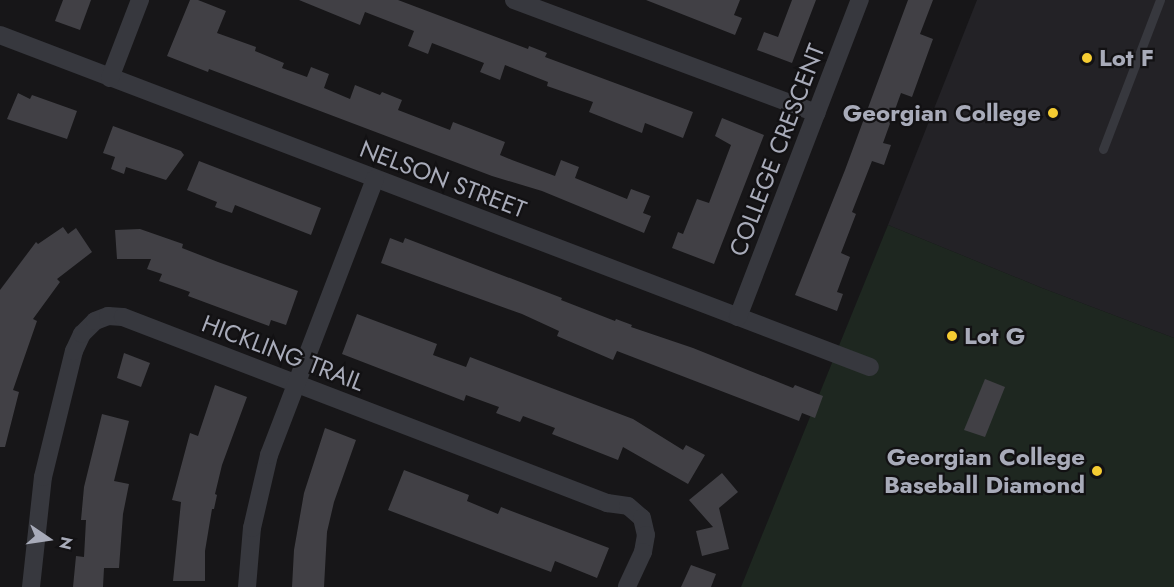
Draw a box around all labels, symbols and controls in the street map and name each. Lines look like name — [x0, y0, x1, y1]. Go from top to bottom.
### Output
street label: COLLEGE CRESCENT — [723, 40, 831, 260]
place label: Lot F — [1099, 44, 1154, 72]
marker: Lot F — [1080, 51, 1094, 65]
place label: Georgian College — [843, 99, 1041, 127]
marker: Georgian College — [1046, 106, 1060, 120]
street label: NELSON STREET — [356, 134, 530, 224]
street label: HICKLING TRAIL — [198, 309, 368, 397]
place label: Lot G — [964, 322, 1025, 350]
marker: Lot G — [945, 329, 959, 343]
place label: Georgian College Baseball Diamond — [884, 443, 1085, 499]
marker: Georgian College Baseball Diamond — [1090, 464, 1104, 478]
north arrow — [18, 509, 78, 569]
text: N — [53, 534, 79, 552]

